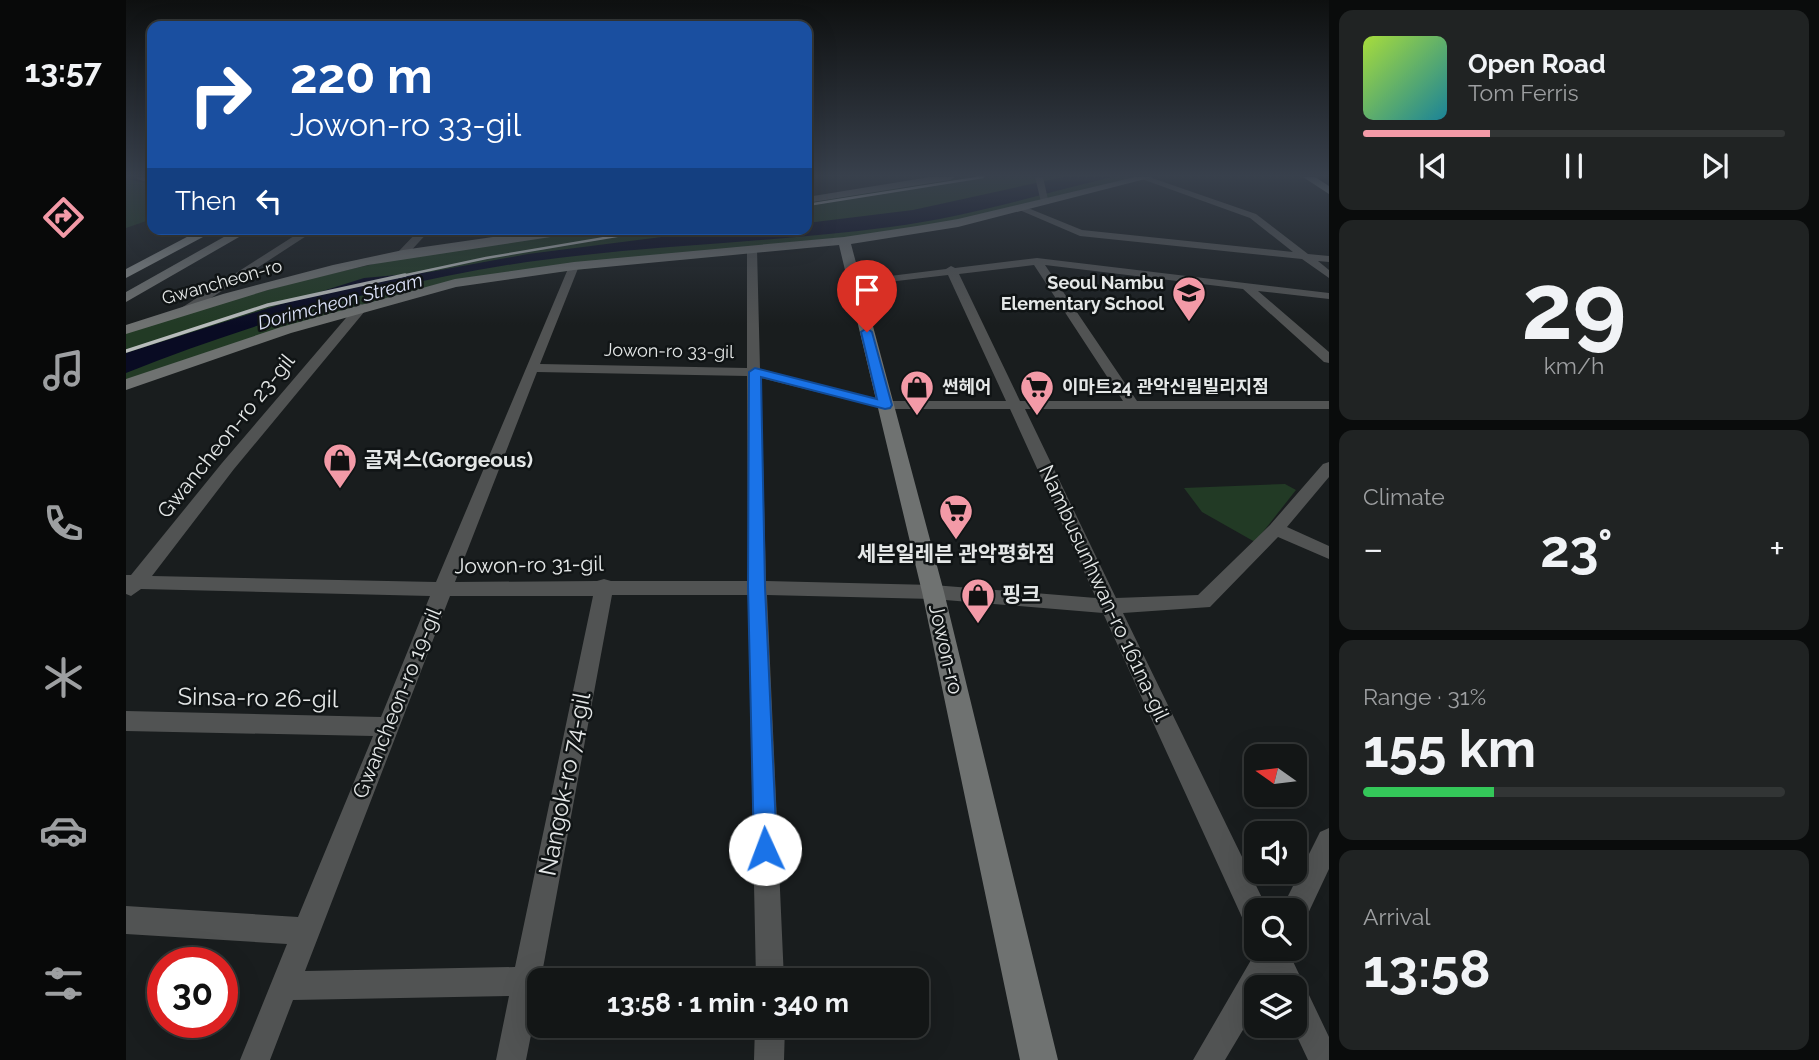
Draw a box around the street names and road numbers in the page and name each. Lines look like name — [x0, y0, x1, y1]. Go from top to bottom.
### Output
street label: Gwancheon-ro — [159, 254, 285, 309]
street label: Jowon-ro 33-gil — [604, 339, 734, 362]
street label: Gwancheon-ro 23-gil — [152, 348, 300, 523]
street label: Nambusunhwan-ro 161na-gil — [1034, 461, 1175, 725]
street label: Jowon-ro 31-gil — [454, 551, 604, 578]
street label: Jowon-ro — [924, 601, 969, 696]
street label: Gwancheon-ro 19-gil — [347, 604, 446, 802]
street label: Sinsa-ro 26-gil — [177, 682, 339, 713]
street label: Nangok-ro 74-gil — [533, 689, 597, 878]

